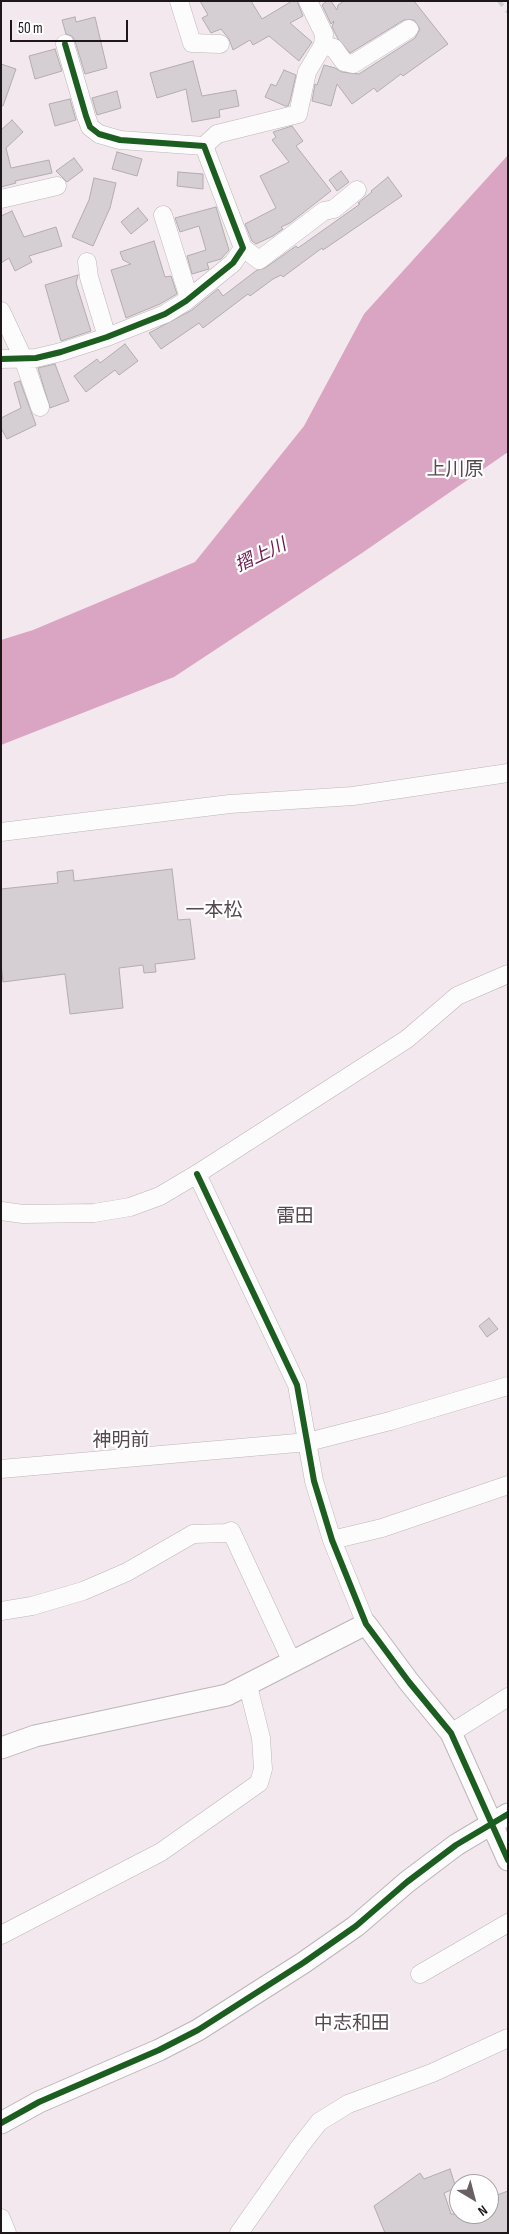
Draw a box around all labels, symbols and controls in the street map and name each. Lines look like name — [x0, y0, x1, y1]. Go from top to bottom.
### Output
scale bar — [12, 10, 130, 42]
text: 50 m — [18, 19, 43, 38]
district label: 上川原 — [427, 459, 483, 481]
water label: 摺上川 — [232, 535, 290, 577]
district label: 一本松 — [186, 900, 242, 922]
district label: 雷田 — [276, 1206, 314, 1228]
district label: 神明前 — [93, 1430, 149, 1452]
district label: 中志和田 — [314, 2013, 390, 2035]
north arrow — [449, 2174, 499, 2224]
text: N — [475, 2202, 491, 2220]

